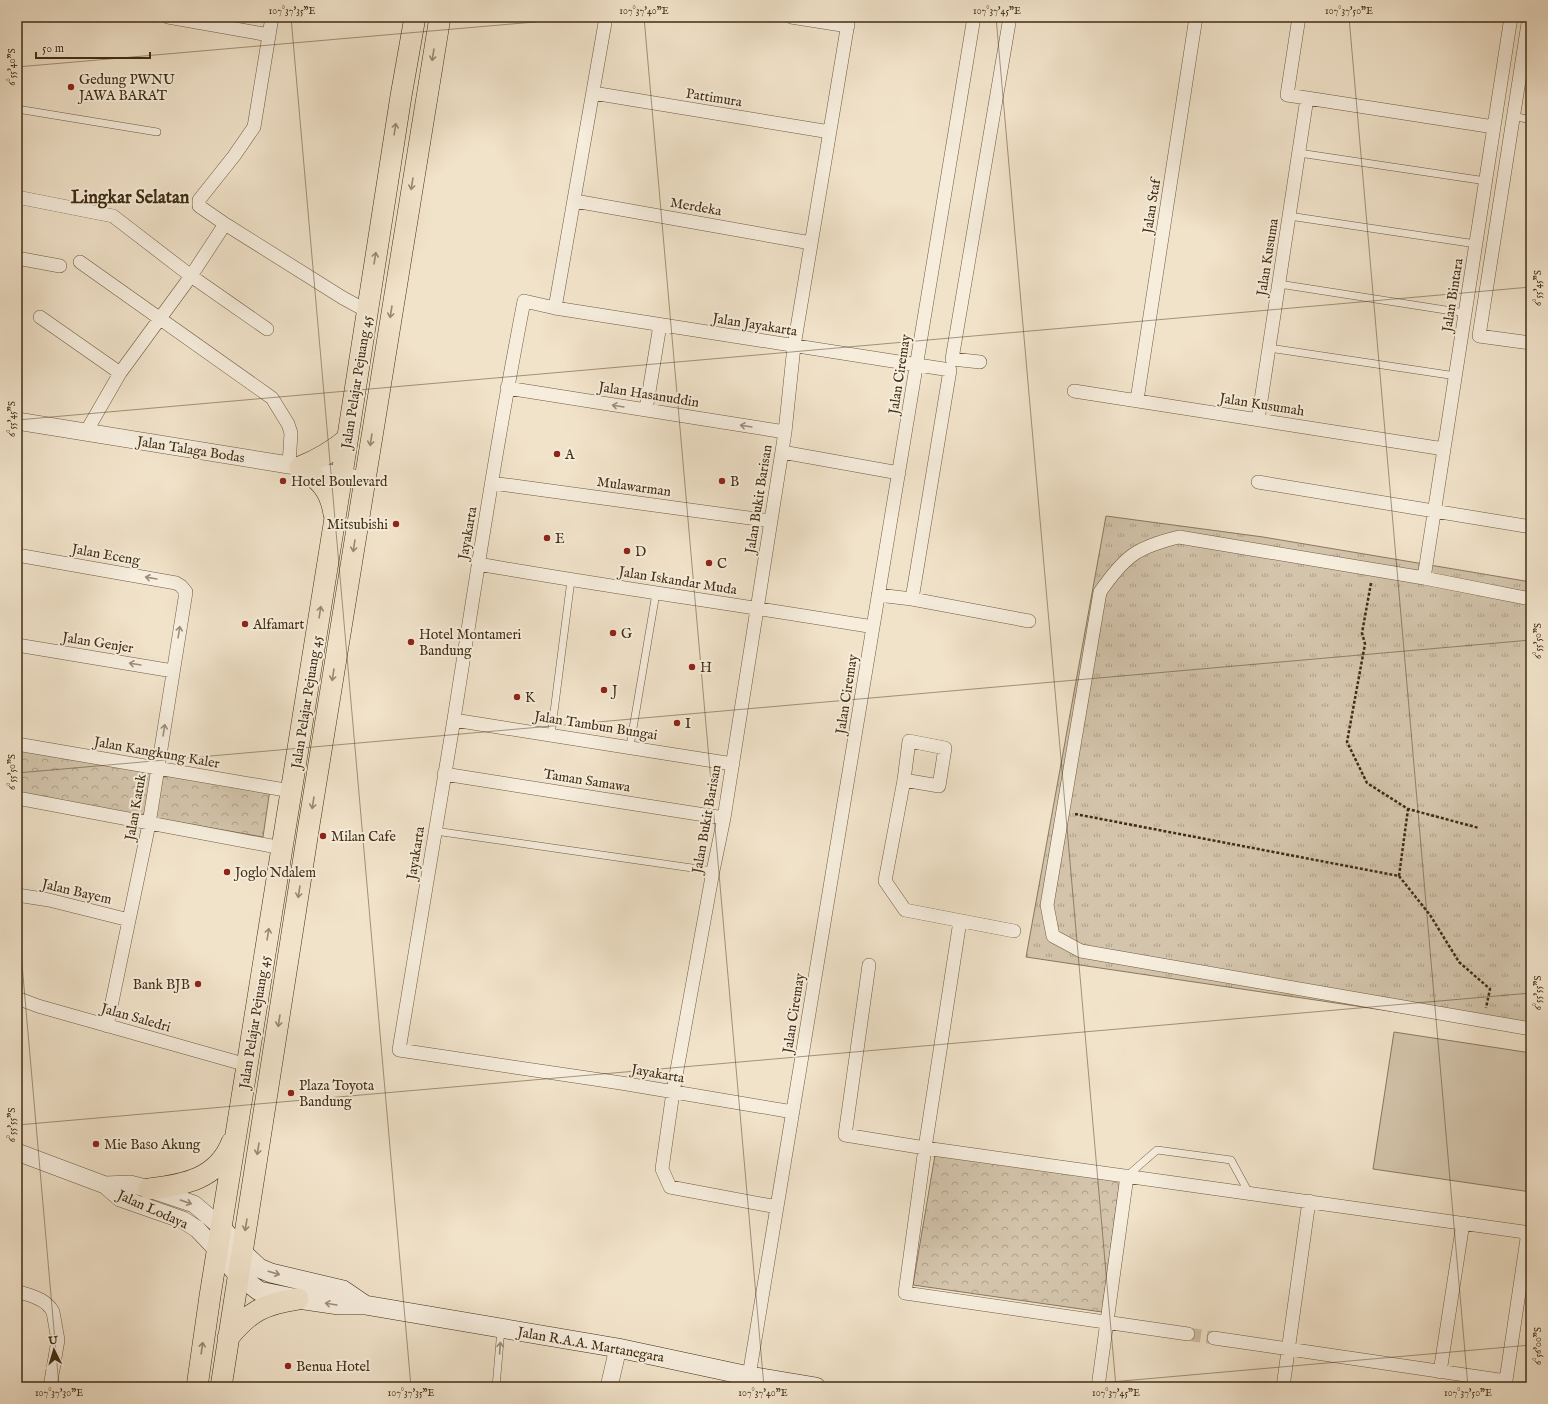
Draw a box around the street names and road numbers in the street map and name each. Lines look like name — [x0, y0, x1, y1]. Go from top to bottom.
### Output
street label: Pattimura — [684, 85, 744, 111]
street label: Jalan Staf — [1138, 175, 1166, 237]
street label: Merdeka — [669, 194, 724, 221]
street label: Jalan Kusuma — [1253, 216, 1283, 299]
street label: Jalan Bintara — [1438, 256, 1468, 335]
street label: Jalan Jayakarta — [709, 309, 799, 341]
street label: Jalan Pelajar Pejuang 45 — [337, 314, 376, 452]
street label: Jalan Ciremay — [884, 333, 915, 417]
street label: Jalan Hasanuddin — [595, 378, 701, 412]
street label: Jalan Kusumah — [1216, 389, 1306, 421]
street label: Jalan Talaga Bodas — [134, 432, 246, 467]
street label: Jalan Bukit Barisan — [741, 443, 777, 557]
street label: Mulawarman — [596, 473, 673, 501]
street label: Jayakarta — [454, 504, 482, 563]
street label: Jalan Eceng — [68, 540, 142, 570]
street label: Jalan Iskandar Muda — [616, 562, 739, 599]
street label: Jalan Genjer — [59, 628, 135, 657]
street label: Jalan Pelajar Pejuang 45 — [287, 634, 326, 772]
street label: Jalan Ciremay — [831, 653, 862, 737]
street label: Jalan Tambun Bungai — [531, 707, 659, 745]
street label: Jalan Kangkung Kaler — [91, 733, 221, 773]
street label: Jalan Bukit Barisan — [688, 763, 725, 877]
street label: Taman Samawa — [542, 765, 633, 797]
street label: Jalan Katuk — [121, 772, 151, 844]
street label: Jayakarta — [403, 824, 429, 883]
street label: Jalan Bayem — [38, 875, 114, 909]
street label: Jalan Pelajar Pejuang 45 — [235, 954, 274, 1092]
street label: Jalan Ciremay — [778, 972, 809, 1056]
street label: Jalan Saledri — [97, 999, 173, 1037]
street label: Jayakarta — [628, 1060, 687, 1088]
street label: Jalan Lodaya — [113, 1185, 192, 1234]
street label: Jalan R.A.A. Martanegara — [514, 1323, 666, 1367]

